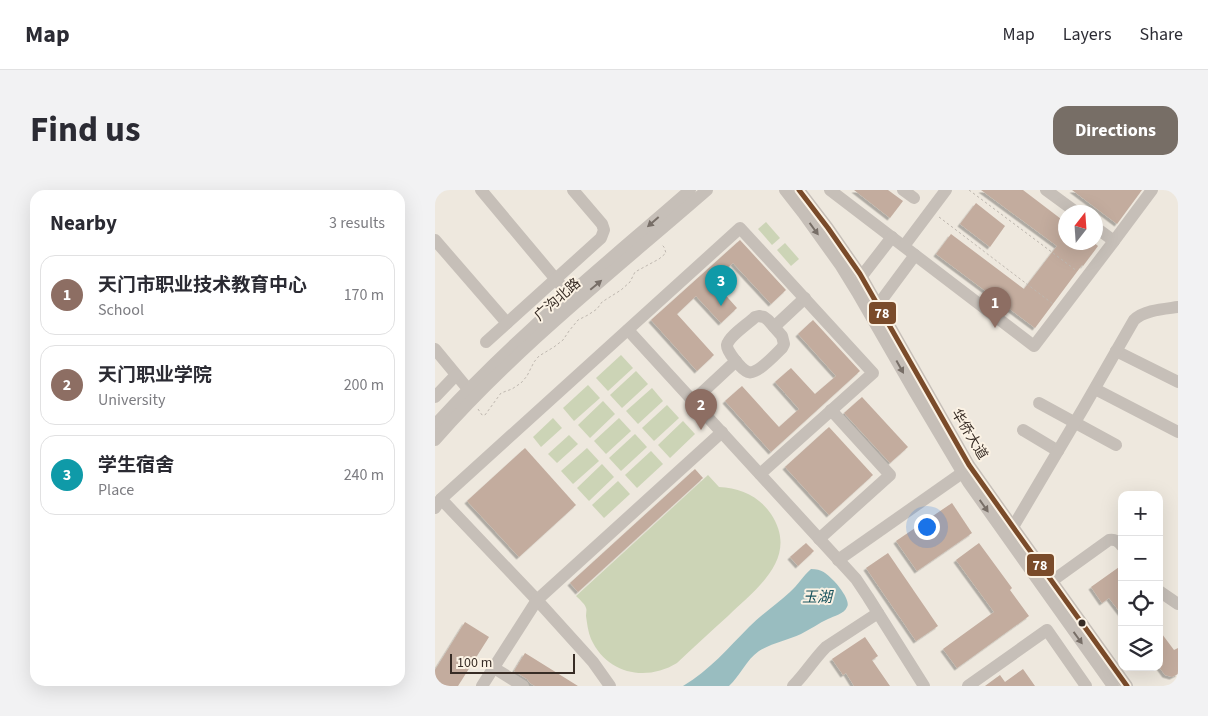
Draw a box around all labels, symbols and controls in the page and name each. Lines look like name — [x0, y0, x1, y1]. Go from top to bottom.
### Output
text: Map — [25, 17, 70, 52]
text: Map — [1003, 22, 1035, 47]
text: Layers — [1063, 22, 1112, 47]
text: Share — [1140, 22, 1183, 47]
text: Find us — [30, 105, 140, 155]
button: Directions — [1053, 106, 1178, 155]
north arrow — [1058, 205, 1103, 250]
text: Nearby — [50, 208, 117, 238]
text: 3 results — [329, 212, 385, 234]
one-way arrow — [647, 216, 659, 228]
one-way arrow — [809, 222, 819, 236]
pin: 3 — [705, 265, 737, 306]
text: 天门市职业技术教育中心 — [98, 272, 307, 299]
street label: 广沟北路 — [530, 274, 585, 326]
one-way arrow — [590, 279, 602, 291]
text: 1 — [63, 284, 71, 306]
text: 170 m — [344, 284, 384, 306]
pin: 1 — [979, 287, 1011, 328]
text: School — [98, 299, 144, 321]
line badge: 78 — [868, 301, 897, 325]
text: 78 — [875, 304, 889, 324]
one-way arrow — [896, 360, 905, 373]
text: 天门职业学院 — [98, 362, 212, 389]
text: 2 — [63, 374, 71, 396]
text: 200 m — [344, 374, 384, 396]
text: University — [98, 389, 165, 411]
pin: 2 — [685, 389, 717, 430]
street label: 华侨大道 — [946, 405, 992, 464]
text: 学生宿舍 — [98, 452, 174, 479]
text: 3 — [63, 464, 71, 486]
text: 240 m — [344, 464, 384, 486]
text: Place — [98, 479, 134, 501]
map controls — [1118, 491, 1163, 671]
button: + — [1118, 491, 1163, 536]
one-way arrow — [979, 499, 989, 512]
your location — [914, 514, 940, 540]
button: − — [1118, 536, 1163, 581]
line badge: 78 — [1026, 553, 1055, 577]
text: 78 — [1033, 556, 1047, 576]
button: locate — [1118, 581, 1163, 626]
water label: 玉湖 — [802, 587, 834, 608]
unlabelled marker — [1077, 618, 1087, 628]
button: layers — [1118, 626, 1163, 671]
one-way arrow — [1073, 631, 1083, 645]
scale bar — [450, 651, 575, 674]
text: 100 m — [457, 653, 492, 673]

